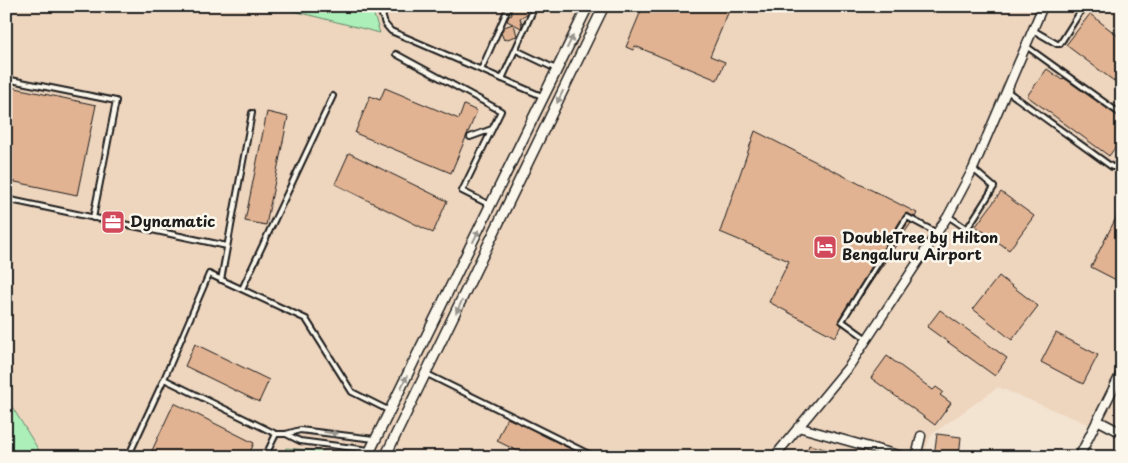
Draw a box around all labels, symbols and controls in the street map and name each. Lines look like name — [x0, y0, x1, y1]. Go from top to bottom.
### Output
one-way arrow — [566, 35, 574, 50]
one-way arrow — [556, 90, 564, 105]
office icon: Dynamatic — [100, 209, 126, 235]
place label: Dynamatic — [130, 209, 215, 232]
place label: DoubleTree by Hilton Bengaluru Airport — [842, 225, 998, 265]
one-way arrow — [472, 228, 480, 243]
hotel icon: DoubleTree by Hilton Bengaluru Airport — [812, 234, 838, 260]
one-way arrow — [455, 300, 463, 314]
one-way arrow — [400, 374, 409, 389]
one-way arrow — [323, 429, 339, 437]

